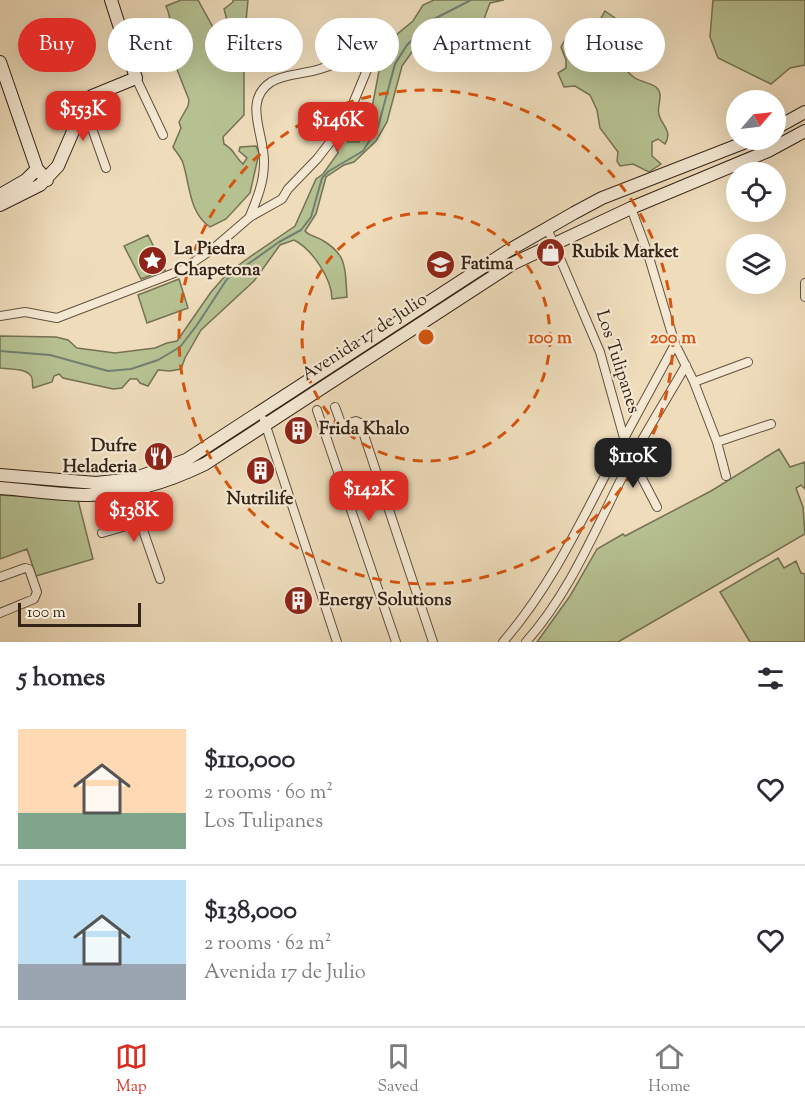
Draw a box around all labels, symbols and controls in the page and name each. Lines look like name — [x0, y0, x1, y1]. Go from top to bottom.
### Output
chip: Buy — [18, 18, 96, 72]
chip: Rent — [108, 18, 193, 72]
chip: Filters — [205, 18, 303, 72]
chip: New — [315, 18, 399, 72]
chip: Apartment — [411, 18, 552, 72]
chip: House — [564, 18, 665, 72]
north arrow — [726, 90, 786, 150]
map controls — [726, 90, 786, 294]
pin: $153K — [41, 91, 125, 142]
text: $153K — [60, 96, 106, 125]
pin: $146K — [296, 102, 380, 153]
text: $146K — [312, 107, 364, 136]
button: locate — [726, 162, 786, 222]
button: layers — [726, 234, 786, 294]
place label: La Piedra Chapetona — [174, 237, 261, 284]
shop icon: Rubik Market — [535, 237, 567, 269]
place label: Rubik Market — [572, 240, 679, 266]
place icon: La Piedra Chapetona — [137, 244, 169, 276]
school or university icon: Fatima — [424, 249, 456, 281]
place label: Fatima — [461, 252, 514, 278]
street label: Avenida 17 de Julio — [297, 287, 433, 389]
street label: Los Tulipanes — [588, 307, 646, 417]
text: 100 m — [528, 326, 572, 352]
text: 200 m — [650, 326, 696, 352]
centre of rings — [416, 327, 436, 347]
building icon: Frida Khalo — [282, 414, 314, 446]
place label: Frida Khalo — [319, 417, 410, 443]
place label: Dufre Heladeria — [63, 434, 138, 481]
pin: $110K — [591, 438, 675, 489]
restaurant icon: Dufre Heladeria — [142, 441, 174, 473]
text: $110K — [608, 443, 658, 472]
building icon: Nutrilife — [244, 455, 276, 487]
pin: $142K — [327, 471, 411, 522]
text: $142K — [343, 476, 395, 505]
place label: Nutrilife — [226, 487, 294, 513]
pin: $138K — [92, 492, 176, 543]
text: $138K — [109, 497, 159, 526]
building icon: Energy Solutions — [282, 585, 314, 617]
place label: Energy Solutions — [319, 588, 451, 614]
scale bar — [18, 600, 141, 628]
text: 100 m — [27, 602, 66, 625]
text: 5 homes — [18, 660, 105, 697]
icon: filters — [754, 662, 787, 695]
text: $110,000 — [204, 742, 295, 779]
icon: home — [66, 753, 138, 825]
icon: heart — [754, 773, 787, 806]
text: 2 rooms · 60 m² — [204, 779, 333, 808]
text: Los Tulipanes — [204, 808, 323, 837]
text: $138,000 — [204, 893, 297, 930]
icon: home — [66, 904, 138, 976]
icon: heart — [754, 924, 787, 957]
text: 2 rooms · 62 m² — [204, 930, 332, 959]
text: Avenida 17 de Julio — [204, 959, 366, 988]
tab: Map — [115, 1040, 148, 1099]
tab: Saved — [377, 1040, 419, 1099]
tab: Home — [648, 1040, 690, 1099]

